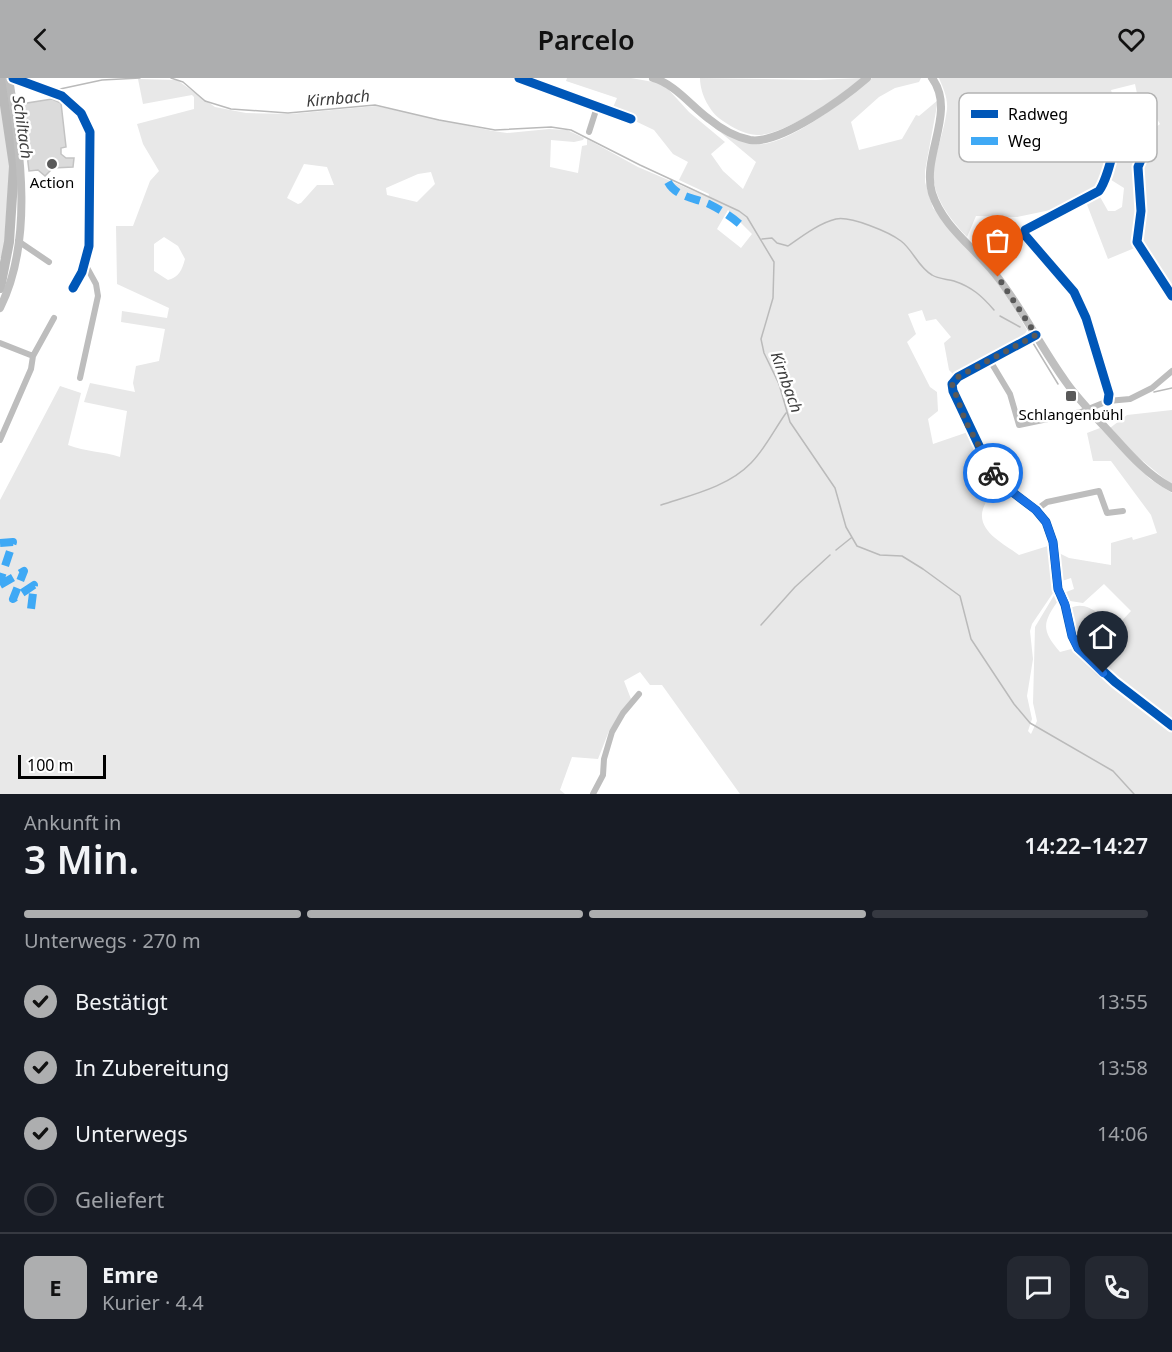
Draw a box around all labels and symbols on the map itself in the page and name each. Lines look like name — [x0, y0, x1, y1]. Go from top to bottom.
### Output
water label: Kirnbach — [305, 84, 371, 112]
legend — [959, 93, 1157, 162]
water label: Schiltach — [8, 94, 38, 160]
text: Radweg — [1008, 103, 1068, 125]
text: Weg — [1008, 130, 1041, 152]
marker: Action — [45, 157, 59, 171]
place label: Action — [30, 172, 74, 192]
pin — [972, 215, 1023, 277]
water label: Kirnbach — [766, 348, 808, 416]
marker: Schlangenbühl — [1064, 389, 1078, 403]
place label: Schlangenbühl — [1019, 404, 1123, 424]
courier — [963, 443, 1023, 503]
pin — [1077, 611, 1128, 673]
scale bar — [18, 752, 106, 780]

